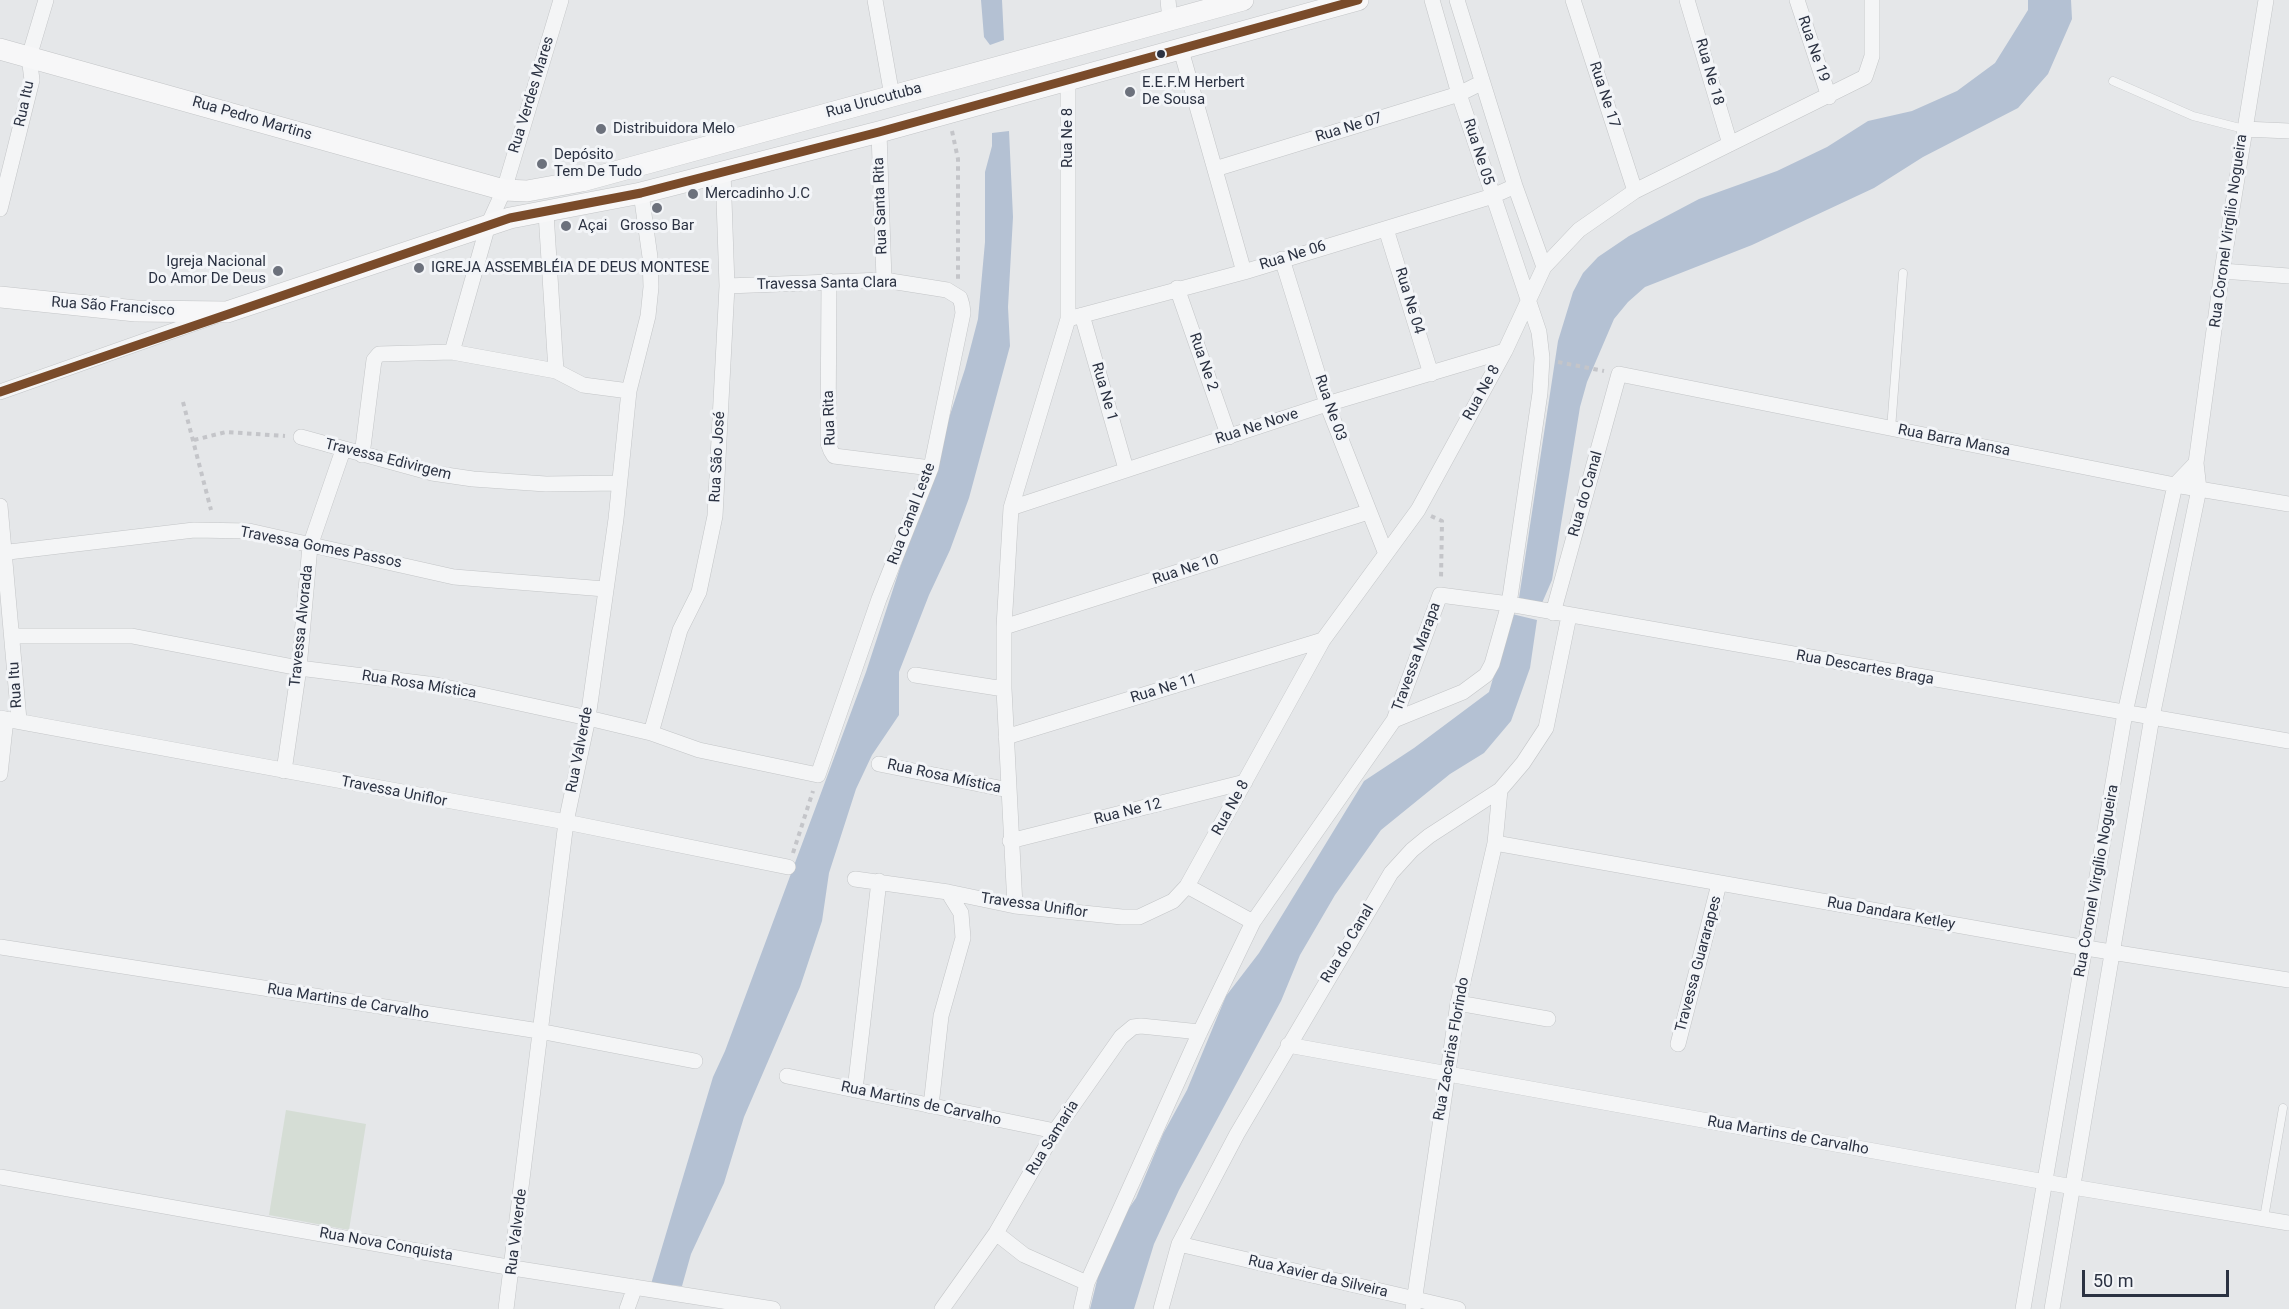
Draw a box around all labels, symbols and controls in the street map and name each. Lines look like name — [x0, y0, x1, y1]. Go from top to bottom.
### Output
street label: Rua Ne 19 — [1793, 14, 1833, 84]
street label: Rua Verdes Mares — [506, 34, 558, 156]
street label: Rua Ne 18 — [1691, 37, 1727, 107]
unlabelled marker — [1155, 48, 1167, 60]
street label: Rua Ne 17 — [1585, 60, 1623, 130]
place label: E.E.F.M Herbert De Sousa — [1142, 74, 1245, 109]
street label: Rua Itu — [11, 79, 39, 129]
street label: Rua Urucutuba — [824, 80, 924, 122]
marker: E.E.F.M Herbert De Sousa — [1123, 85, 1137, 99]
street label: Rua Pedro Martins — [190, 93, 314, 145]
street label: Rua Ne 8 — [1059, 108, 1077, 168]
street label: Rua Ne 07 — [1314, 109, 1384, 147]
street label: Rua Ne 05 — [1459, 117, 1497, 187]
place label: Distribuidora Melo — [613, 120, 735, 138]
marker: Distribuidora Melo — [594, 122, 608, 136]
street label: Rua Coronel Virgílio Nogueira — [2207, 133, 2251, 329]
place label: Depósito Tem De Tudo — [554, 146, 642, 181]
marker: Depósito Tem De Tudo — [535, 157, 549, 171]
street label: Rua Santa Rita — [870, 157, 892, 255]
place label: Mercadinho J.C — [705, 185, 810, 203]
marker: Mercadinho J.C — [686, 187, 700, 201]
marker: Grosso Bar — [650, 201, 664, 215]
place label: Açai — [578, 217, 607, 235]
place label: Grosso Bar — [620, 217, 694, 235]
marker: Açai — [559, 219, 573, 233]
street label: Rua Ne 06 — [1258, 237, 1328, 275]
place label: Igreja Nacional Do Amor De Deus — [148, 253, 266, 288]
place label: IGREJA ASSEMBLÉIA DE DEUS MONTESE — [431, 259, 709, 277]
marker: IGREJA ASSEMBLÉIA DE DEUS MONTESE — [412, 261, 426, 275]
marker: Igreja Nacional Do Amor De Deus — [271, 264, 285, 278]
street label: Rua Ne 04 — [1390, 266, 1428, 336]
street label: Travessa Santa Clara — [757, 274, 897, 294]
street label: Rua São Francisco — [51, 294, 175, 320]
street label: Rua Ne 2 — [1185, 331, 1221, 393]
street label: Rua Ne 1 — [1087, 361, 1121, 423]
street label: Rua Ne 8 — [1460, 362, 1504, 424]
street label: Rua Ne 03 — [1310, 373, 1350, 443]
street label: Rua Rita — [820, 390, 840, 446]
street label: Rua Ne Nove — [1213, 405, 1301, 449]
street label: Rua São José — [707, 411, 729, 503]
street label: Rua Barra Mansa — [1896, 421, 2012, 461]
street label: Travessa Edivirgem — [323, 436, 453, 484]
street label: Rua do Canal — [1565, 449, 1607, 539]
street label: Rua Canal Leste — [884, 460, 940, 568]
street label: Travessa Gomes Passos — [239, 523, 403, 573]
street label: Rua Ne 10 — [1151, 551, 1221, 589]
street label: Travessa Alvorada — [287, 564, 317, 688]
street label: Travessa Marapa — [1389, 600, 1445, 714]
street label: Rua Descartes Braga — [1795, 647, 1935, 689]
street label: Rua Itu — [5, 661, 27, 709]
street label: Rua Rosa Mística — [360, 667, 478, 703]
street label: Rua Ne 11 — [1129, 670, 1199, 708]
street label: Rua Valverde — [563, 706, 597, 794]
street label: Rua Rosa Mística — [885, 756, 1003, 798]
street label: Travessa Uniflor — [339, 773, 449, 811]
street label: Rua Ne 8 — [1209, 777, 1253, 839]
street label: Rua Coronel Virgílio Nogueira — [2071, 783, 2123, 979]
street label: Rua Ne 12 — [1093, 795, 1163, 829]
street label: Travessa Uniflor — [979, 890, 1089, 922]
street label: Travessa Guararapes — [1672, 894, 1726, 1034]
street label: Rua Dandara Ketley — [1826, 894, 1956, 934]
street label: Rua do Canal — [1318, 902, 1378, 986]
street label: Rua Zacarias Florindo — [1431, 976, 1473, 1122]
street label: Rua Martins de Carvalho — [266, 980, 430, 1024]
street label: Rua Martins de Carvalho — [839, 1078, 1003, 1130]
street label: Rua Samaria — [1023, 1097, 1083, 1179]
street label: Rua Martins de Carvalho — [1706, 1113, 1870, 1159]
street label: Rua Valverde — [503, 1188, 531, 1276]
street label: Rua Nova Conquista — [318, 1224, 454, 1266]
street label: Rua Xavier da Silveira — [1246, 1252, 1390, 1302]
scale bar — [2085, 1258, 2232, 1296]
text: 50 m — [2093, 1270, 2133, 1291]

